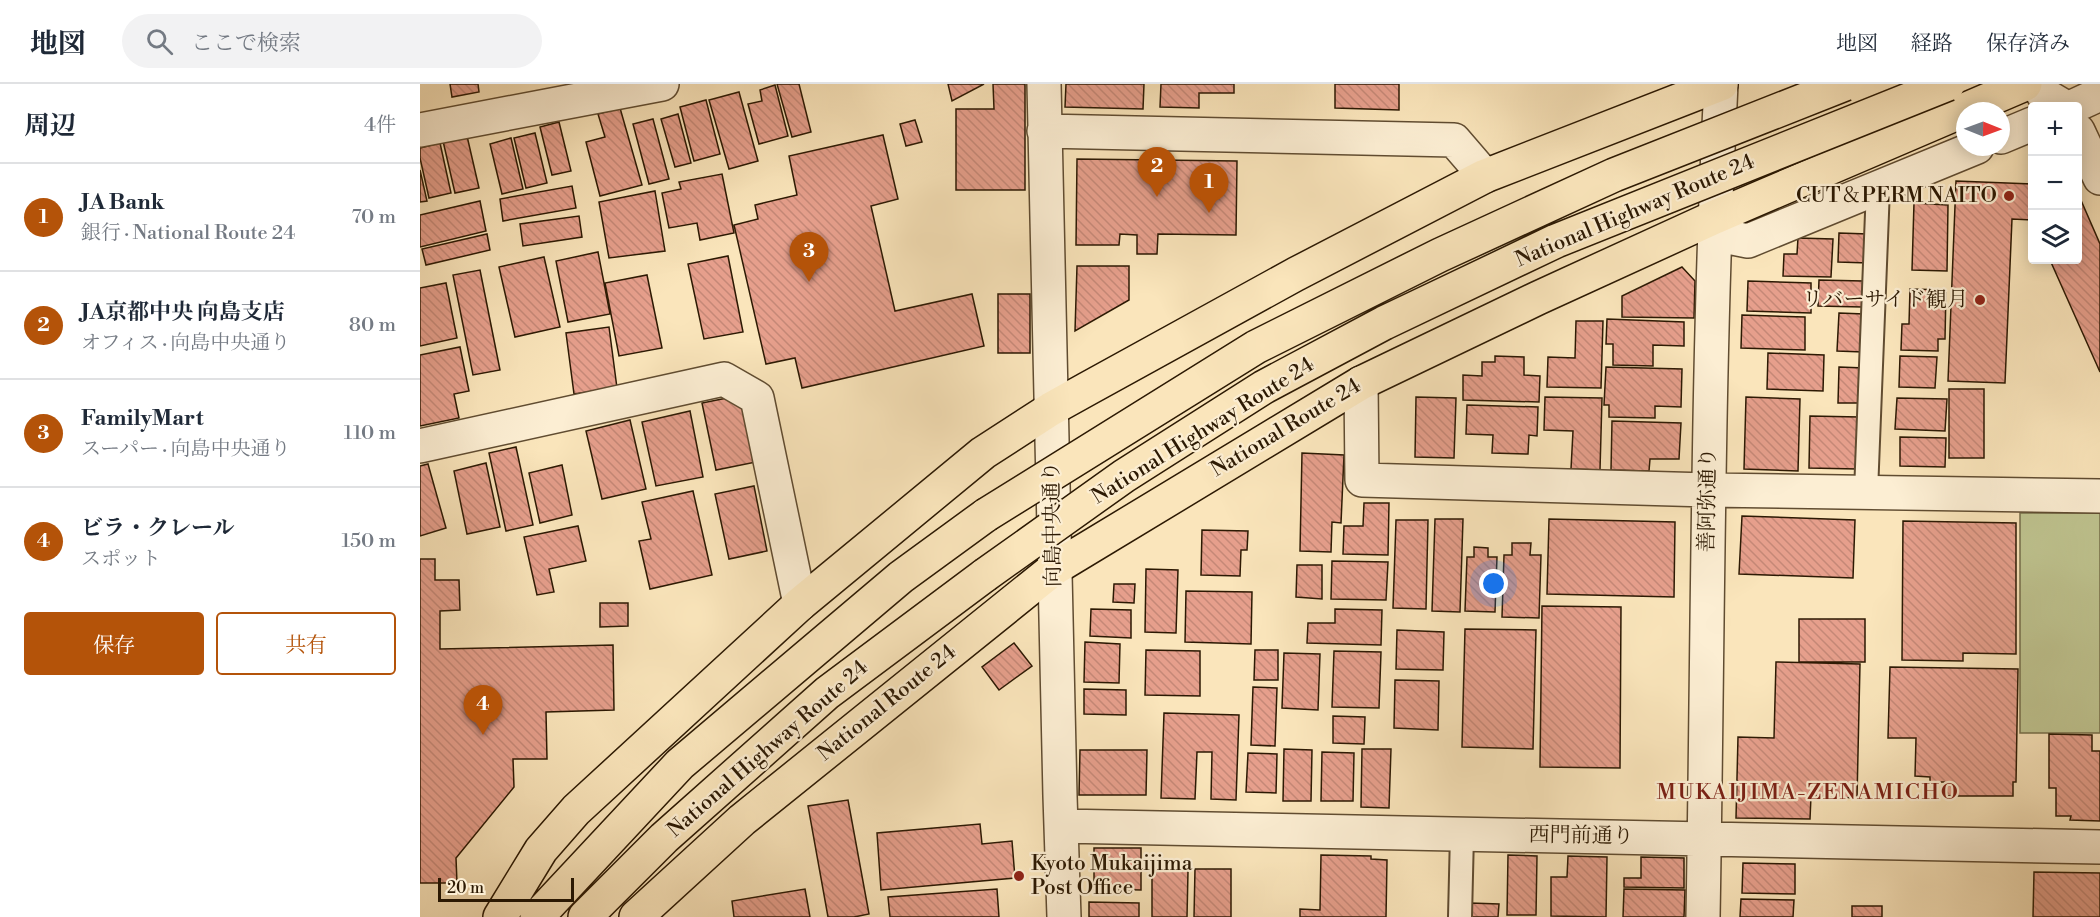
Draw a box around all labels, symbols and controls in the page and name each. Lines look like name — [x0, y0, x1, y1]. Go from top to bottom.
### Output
search box — [122, 14, 542, 68]
icon: search — [143, 25, 176, 58]
text: 地図 — [30, 27, 86, 62]
text: ここで検索 — [191, 30, 301, 57]
text: 地図 — [1836, 31, 1878, 57]
text: 経路 — [1911, 31, 1953, 57]
text: 保存済み — [1986, 31, 2070, 57]
north arrow — [1956, 102, 2010, 156]
map controls — [2028, 102, 2082, 264]
button: + — [2028, 102, 2082, 156]
text: 周辺 — [24, 110, 76, 142]
text: 4件 — [364, 113, 396, 138]
pin: 2 — [1138, 147, 1176, 197]
street label: National Highway Route 24 — [1511, 149, 1759, 273]
button: − — [2028, 156, 2082, 210]
pin: 1 — [1190, 164, 1228, 213]
place label: CUT＆PERM NAITO — [1796, 183, 1997, 209]
text: JA Bank — [81, 189, 164, 216]
marker: CUT＆PERM NAITO — [2002, 189, 2016, 203]
text: 1 — [39, 205, 48, 230]
text: 70 m — [352, 205, 396, 230]
button: layers — [2028, 210, 2082, 264]
text: 銀行 · National Route 24 — [81, 221, 295, 246]
pin: 3 — [790, 232, 828, 282]
place label: リバーサイド観月 — [1802, 287, 1968, 313]
marker: リバーサイド観月 — [1973, 293, 1987, 307]
text: JA京都中央 向島支店 — [81, 299, 285, 326]
text: 2 — [37, 313, 50, 338]
text: 80 m — [349, 313, 396, 338]
text: オフィス · 向島中央通り — [81, 331, 290, 356]
street label: National Highway Route 24 — [1087, 352, 1319, 510]
street label: National Route 24 — [1206, 373, 1366, 483]
text: FamilyMart — [81, 405, 204, 432]
text: 3 — [37, 421, 50, 446]
text: 110 m — [344, 421, 396, 446]
text: スーパー · 向島中央通り — [81, 437, 291, 462]
street label: 善阿弥通り — [1694, 447, 1722, 553]
street label: 向島中央通り — [1039, 461, 1067, 587]
text: ビラ・クレール — [81, 515, 235, 542]
text: 4 — [37, 529, 50, 554]
text: 150 m — [341, 529, 396, 554]
text: スポット — [81, 547, 161, 572]
your location — [1479, 569, 1508, 598]
button: 保存 — [24, 612, 204, 675]
button: 共有 — [216, 612, 396, 675]
street label: National Route 24 — [812, 639, 962, 767]
street label: National Highway Route 24 — [662, 655, 874, 843]
pin: 4 — [464, 686, 502, 735]
district label: MUKAIJIMA-ZENAMICHO — [1657, 779, 1959, 806]
street label: 西門前通り — [1528, 822, 1634, 850]
place label: Kyoto Mukaijima Post Office — [1031, 851, 1193, 901]
marker: Kyoto Mukaijima Post Office — [1012, 869, 1026, 883]
scale bar — [438, 875, 574, 902]
text: 20 m — [447, 878, 484, 898]

